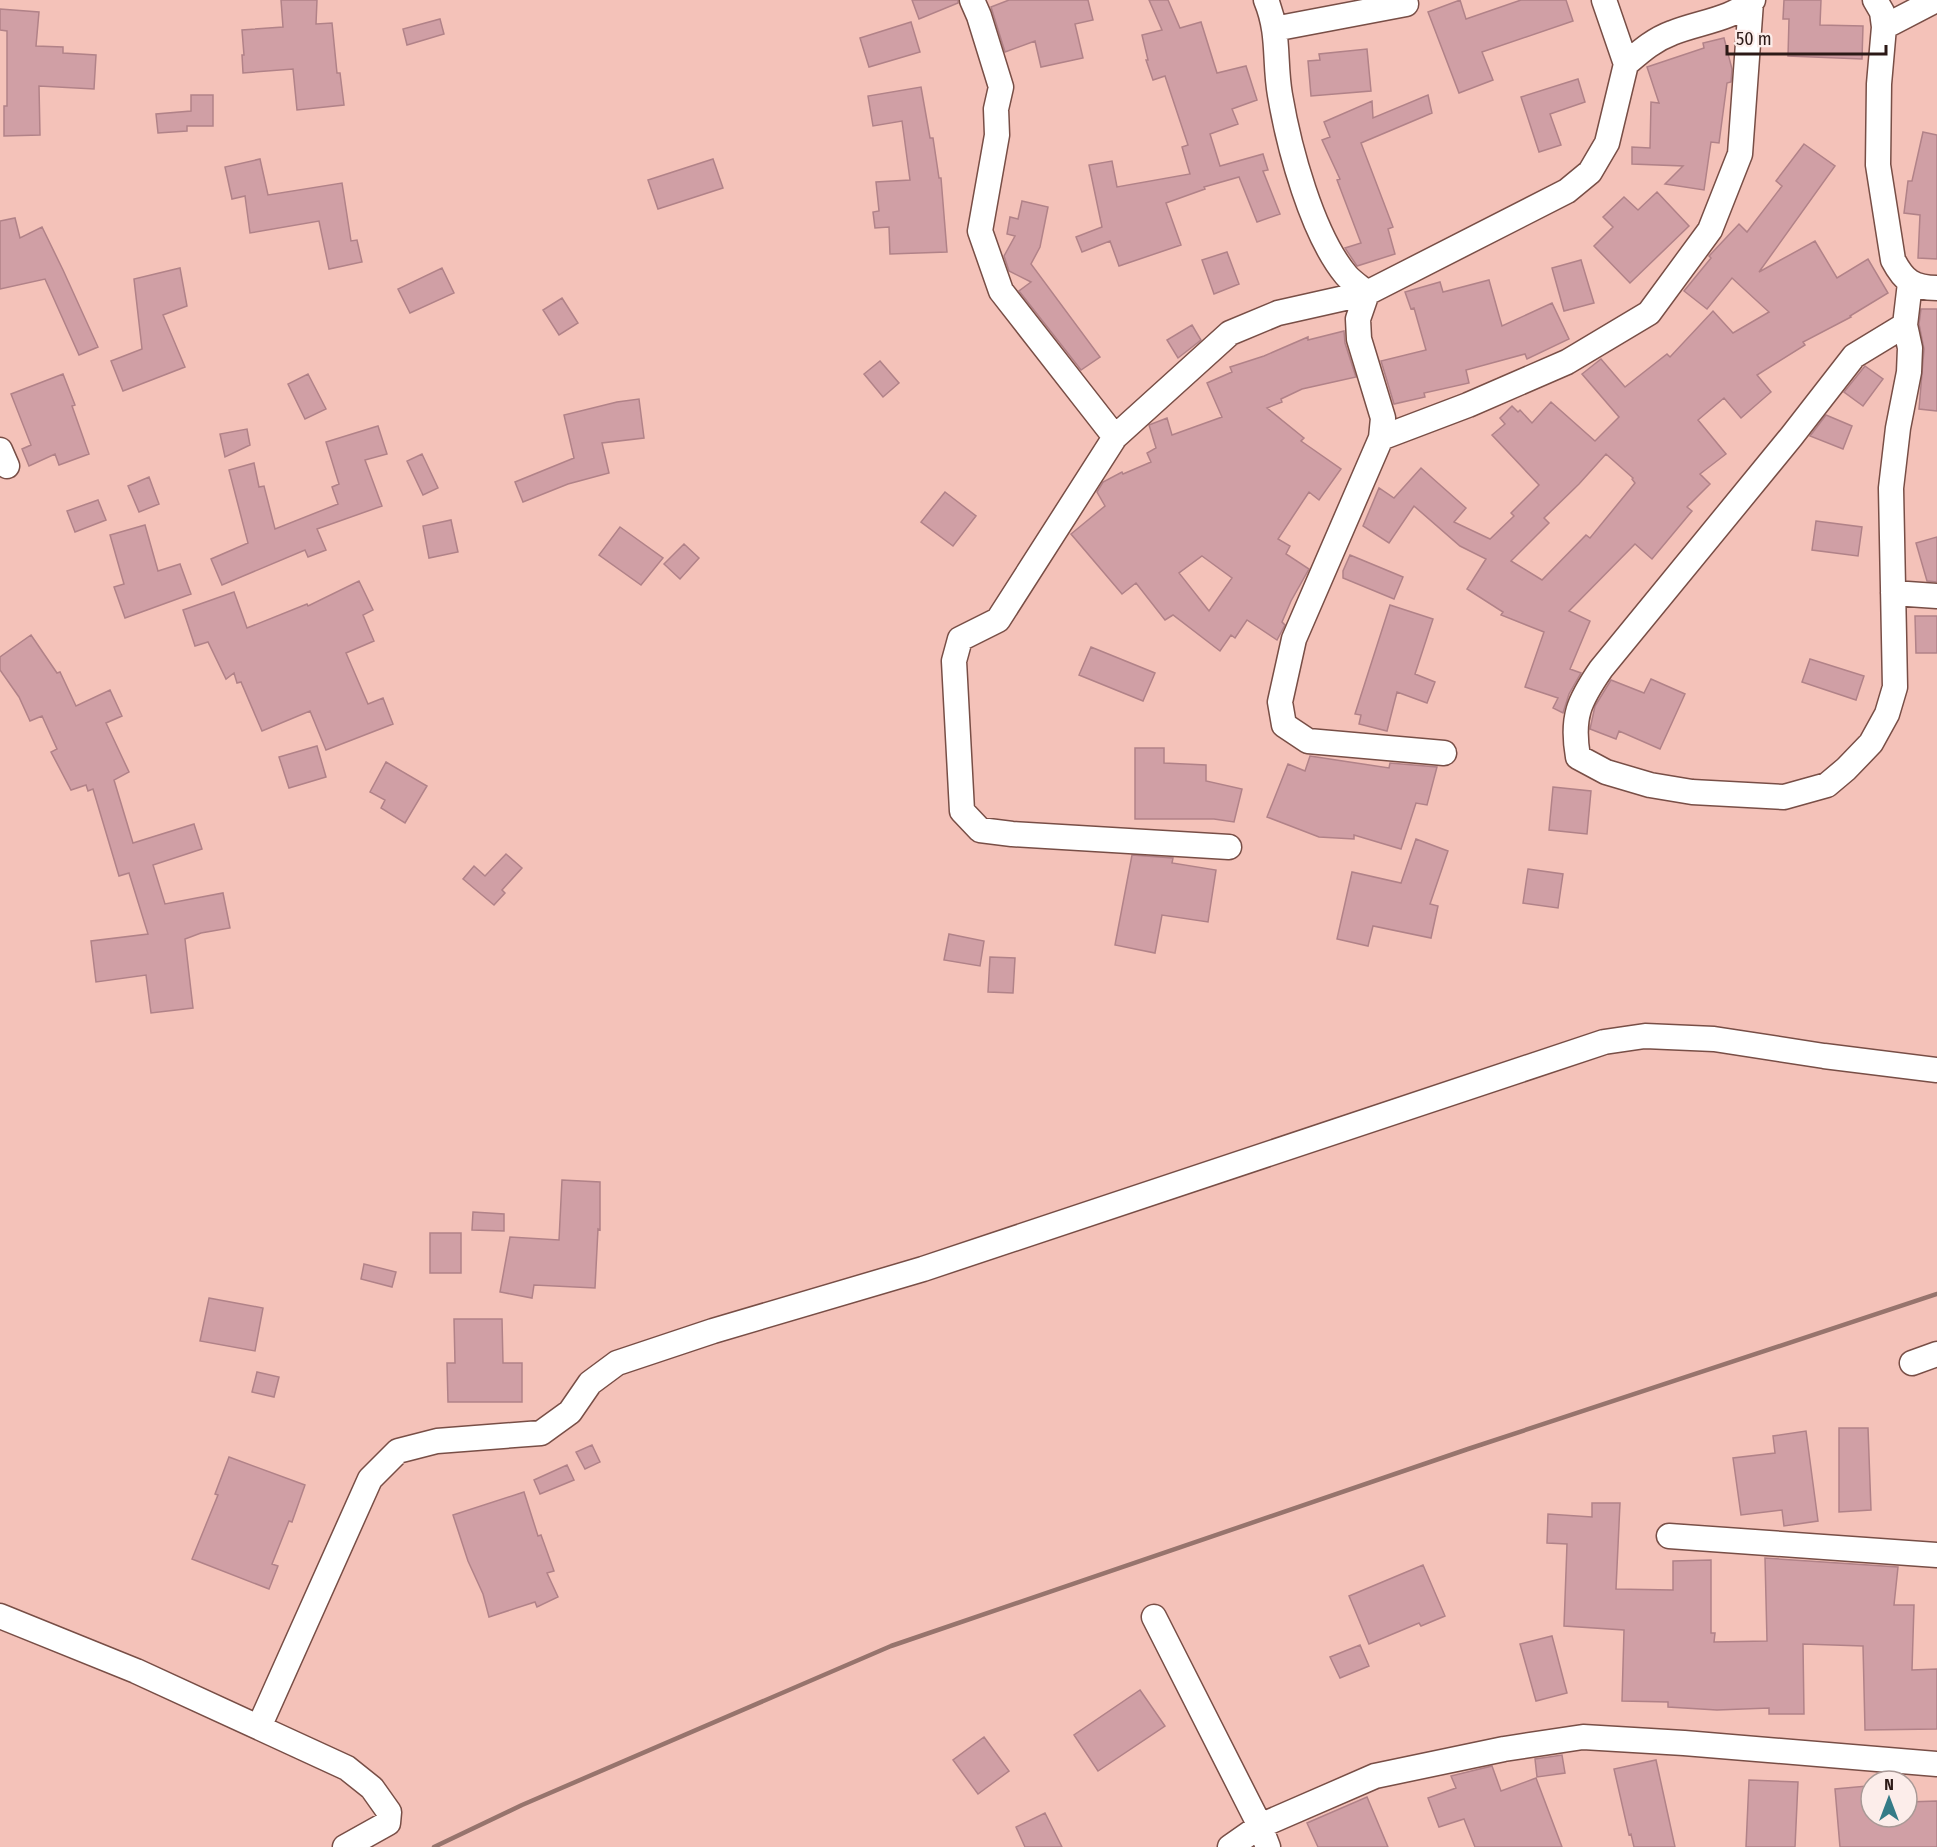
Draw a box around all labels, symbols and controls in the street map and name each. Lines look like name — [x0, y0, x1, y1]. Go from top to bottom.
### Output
scale bar — [1727, 18, 1886, 56]
text: 50 m — [1736, 28, 1772, 50]
north arrow — [1859, 1769, 1919, 1829]
text: N — [1884, 1775, 1894, 1794]

